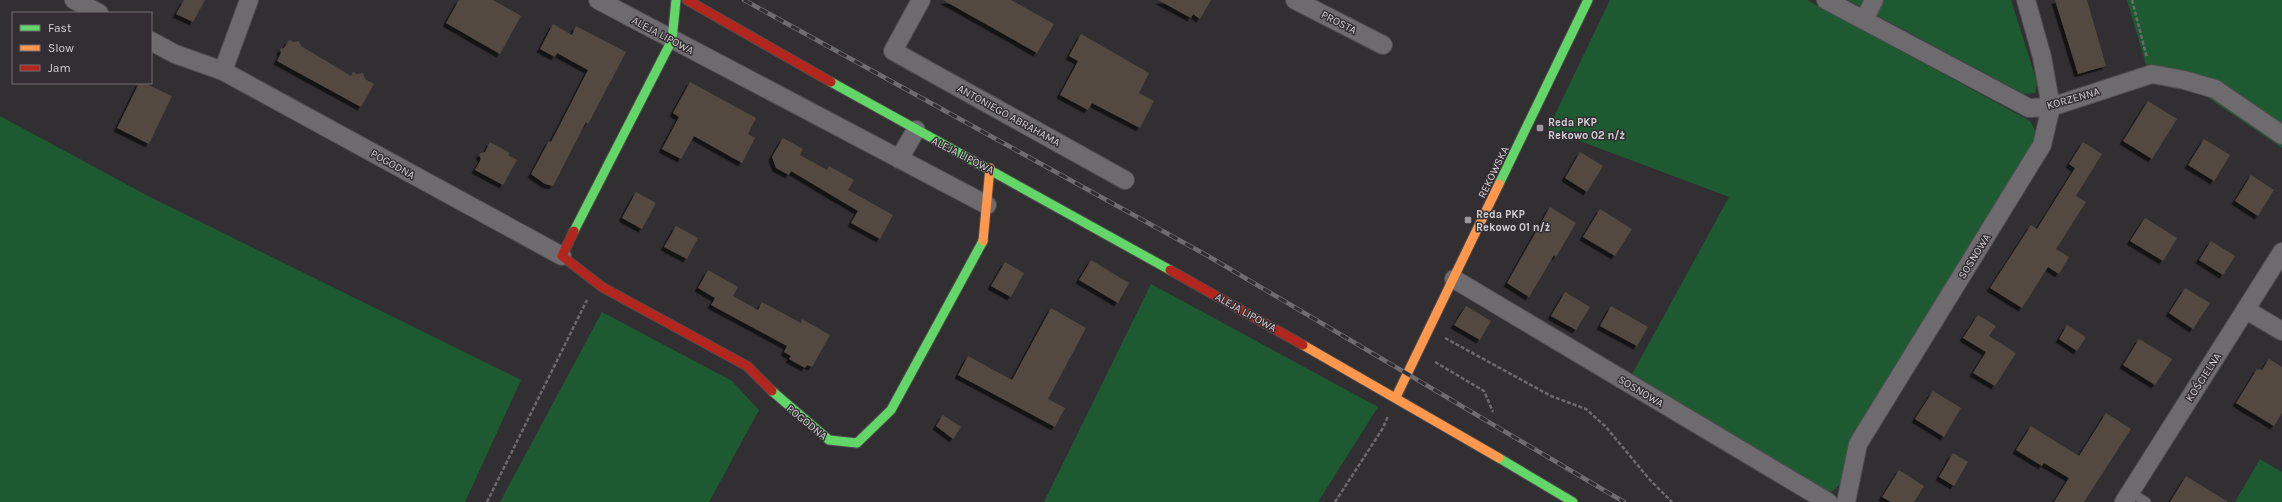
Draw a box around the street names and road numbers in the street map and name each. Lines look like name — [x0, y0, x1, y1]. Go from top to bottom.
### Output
street label: PROSTA — [1319, 8, 1359, 37]
street label: ALEJA LIPOWA — [630, 14, 697, 58]
street label: ANTONIEGO ABRAHAMA — [955, 82, 1063, 149]
street label: KORZENNA — [2045, 85, 2102, 112]
street label: ALEJA LIPOWA — [929, 134, 997, 177]
street label: REKOWSKA — [1475, 144, 1512, 200]
street label: POGODNA — [368, 147, 418, 182]
street label: SOSNOWA — [1955, 231, 1994, 281]
street label: ALEJA LIPOWA — [1213, 290, 1279, 335]
street label: KOŚCIELNA — [2181, 349, 2224, 404]
street label: SOSNOWA — [1616, 373, 1666, 410]
street label: POGODNA — [784, 402, 830, 443]

